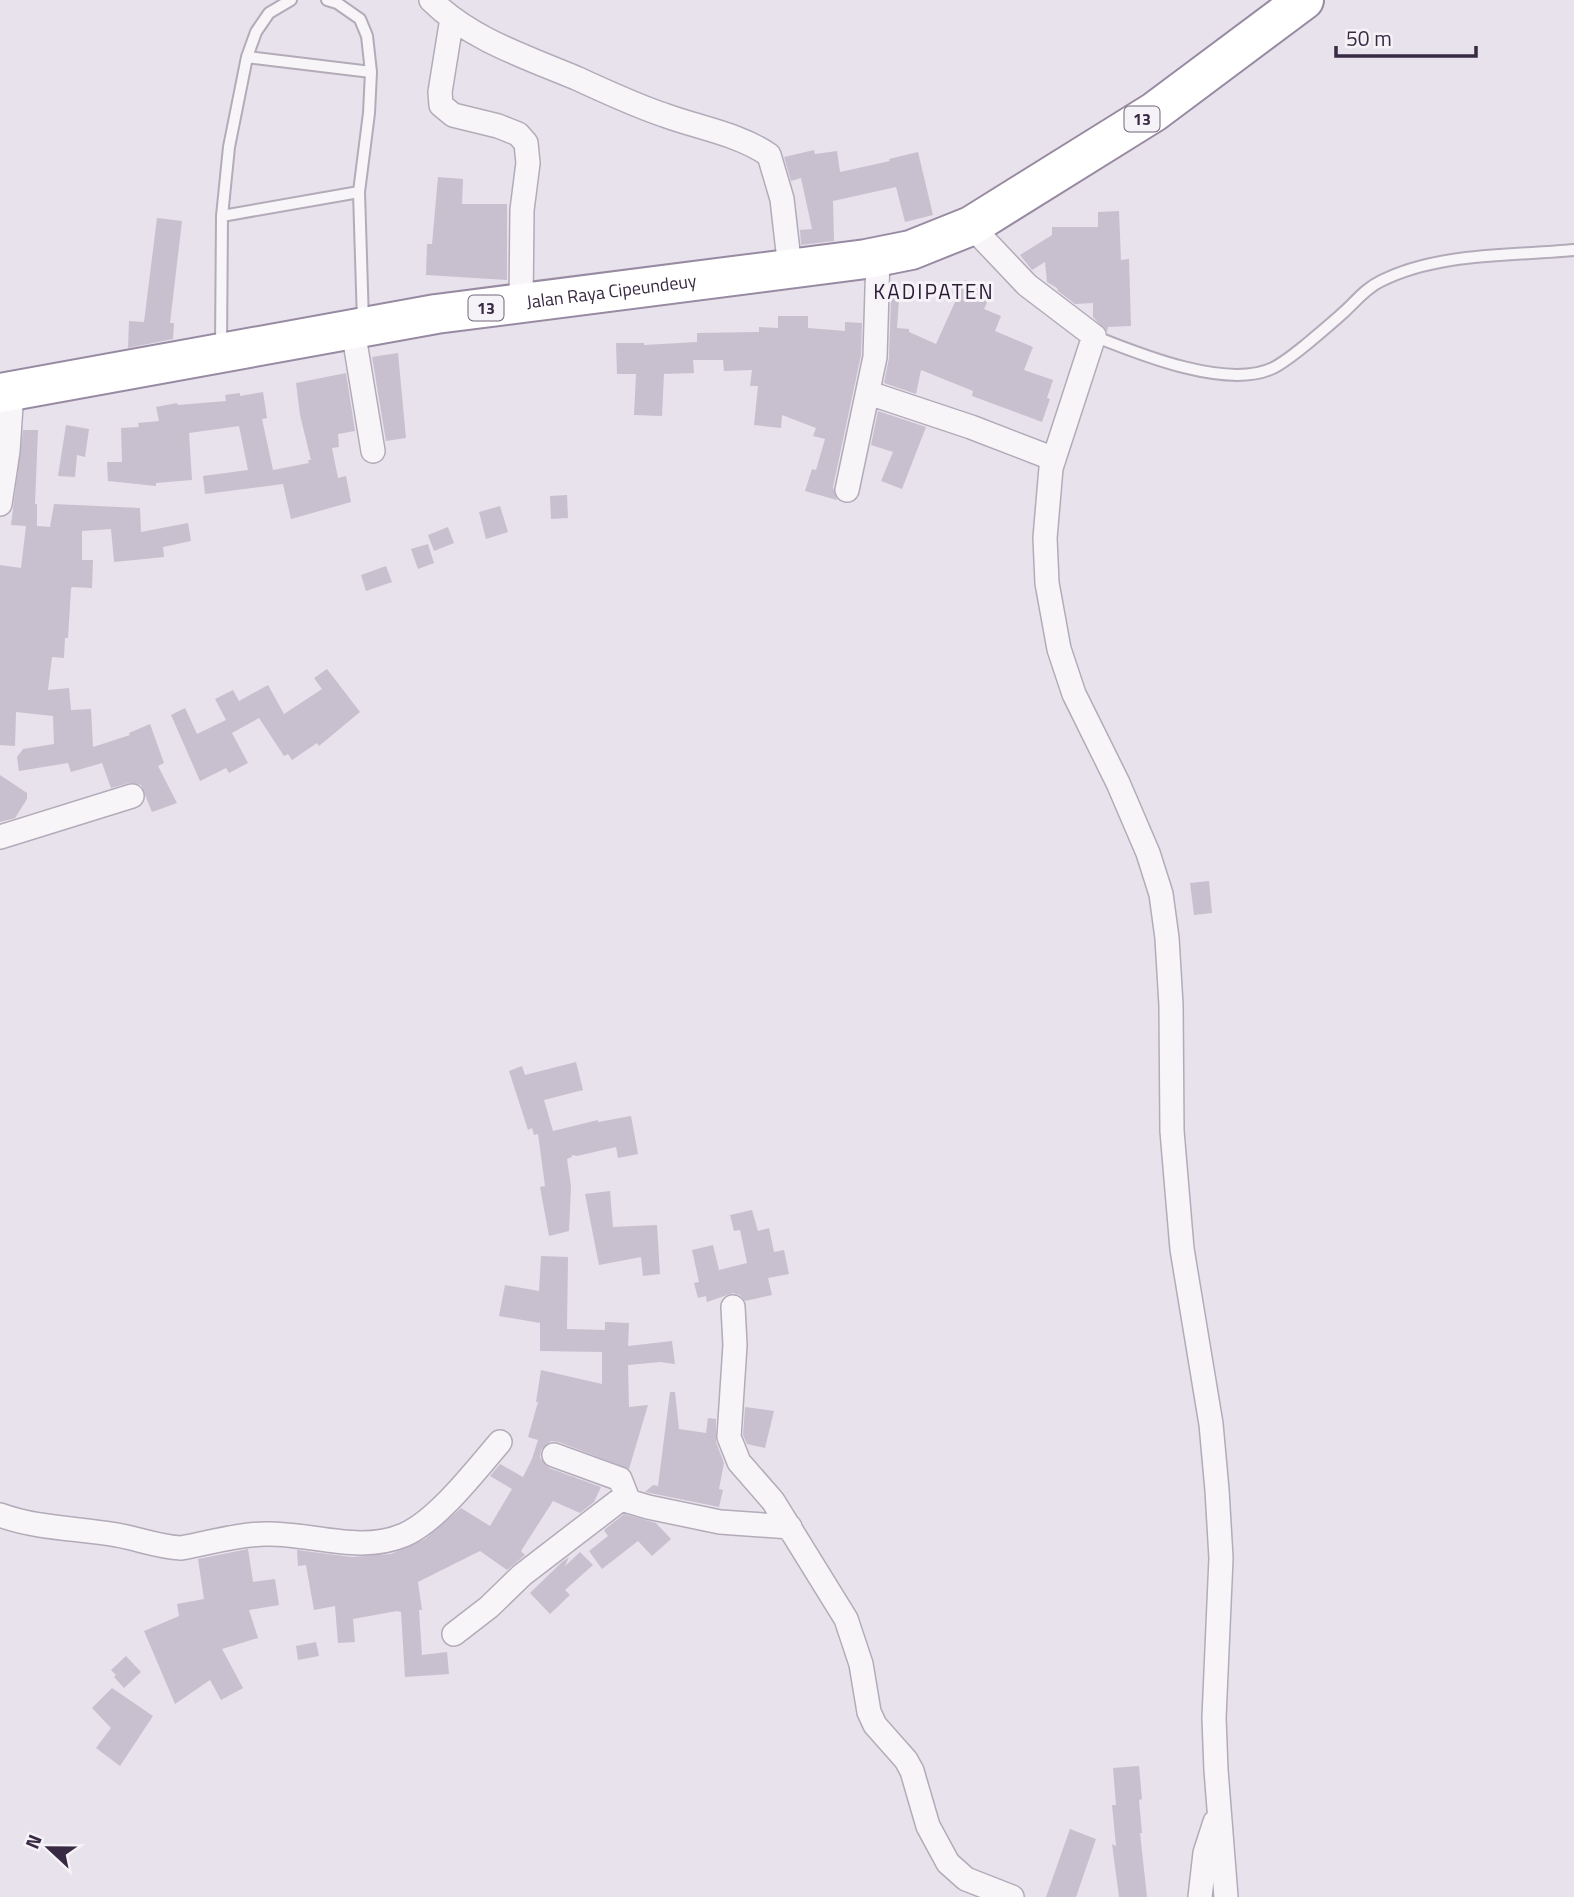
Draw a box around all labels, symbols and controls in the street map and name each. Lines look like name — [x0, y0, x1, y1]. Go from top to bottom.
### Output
scale bar — [1336, 14, 1476, 58]
text: 50 m — [1346, 22, 1392, 54]
road number: 13 — [1124, 106, 1160, 132]
street label: Jalan Raya Cipeundeuy — [525, 267, 698, 315]
district label: KADIPATEN — [873, 275, 995, 307]
road number: 13 — [468, 296, 504, 320]
north arrow — [14, 1813, 84, 1883]
text: N — [17, 1830, 49, 1853]

